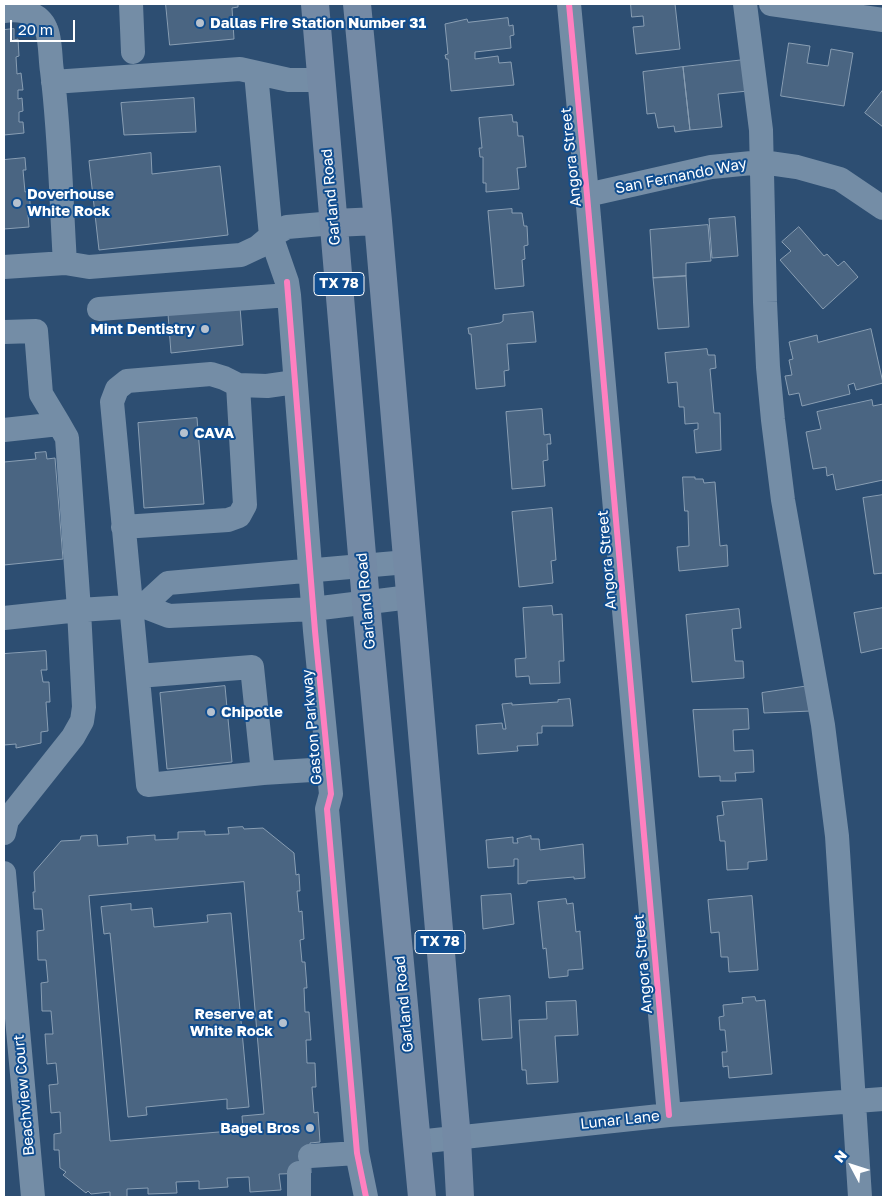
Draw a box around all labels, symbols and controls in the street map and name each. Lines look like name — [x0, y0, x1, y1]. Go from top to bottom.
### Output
scale bar — [12, 10, 78, 42]
place label: Dallas Fire Station Number 31 — [210, 14, 426, 32]
marker: Dallas Fire Station Number 31 — [194, 17, 206, 29]
text: 20 m — [18, 20, 53, 38]
street label: Angora Street — [557, 106, 585, 208]
street label: Garland Road — [318, 148, 344, 246]
street label: San Fernando Way — [614, 154, 748, 198]
place label: Doverhouse White Rock — [27, 185, 114, 220]
marker: Doverhouse White Rock — [11, 197, 23, 209]
road number: TX 78 — [314, 272, 364, 296]
place label: Mint Dentistry — [90, 320, 195, 338]
marker: Mint Dentistry — [199, 323, 211, 335]
place label: CAVA — [194, 424, 234, 442]
marker: CAVA — [178, 427, 190, 439]
street label: Angora Street — [594, 509, 620, 611]
street label: Garland Road — [353, 552, 379, 650]
street label: Gaston Parkway — [298, 668, 326, 786]
place label: Chipotle — [221, 703, 283, 721]
marker: Chipotle — [205, 706, 217, 718]
street label: Angora Street — [630, 913, 656, 1015]
road number: TX 78 — [415, 930, 465, 954]
street label: Garland Road — [391, 955, 417, 1053]
place label: Reserve at White Rock — [190, 1005, 273, 1040]
marker: Reserve at White Rock — [277, 1017, 289, 1029]
street label: Beachview Court — [10, 1034, 38, 1156]
street label: Lunar Lane — [579, 1107, 661, 1133]
place label: Bagel Bros — [220, 1119, 300, 1137]
marker: Bagel Bros — [304, 1122, 316, 1134]
north arrow — [827, 1141, 877, 1191]
text: N — [830, 1147, 850, 1166]

